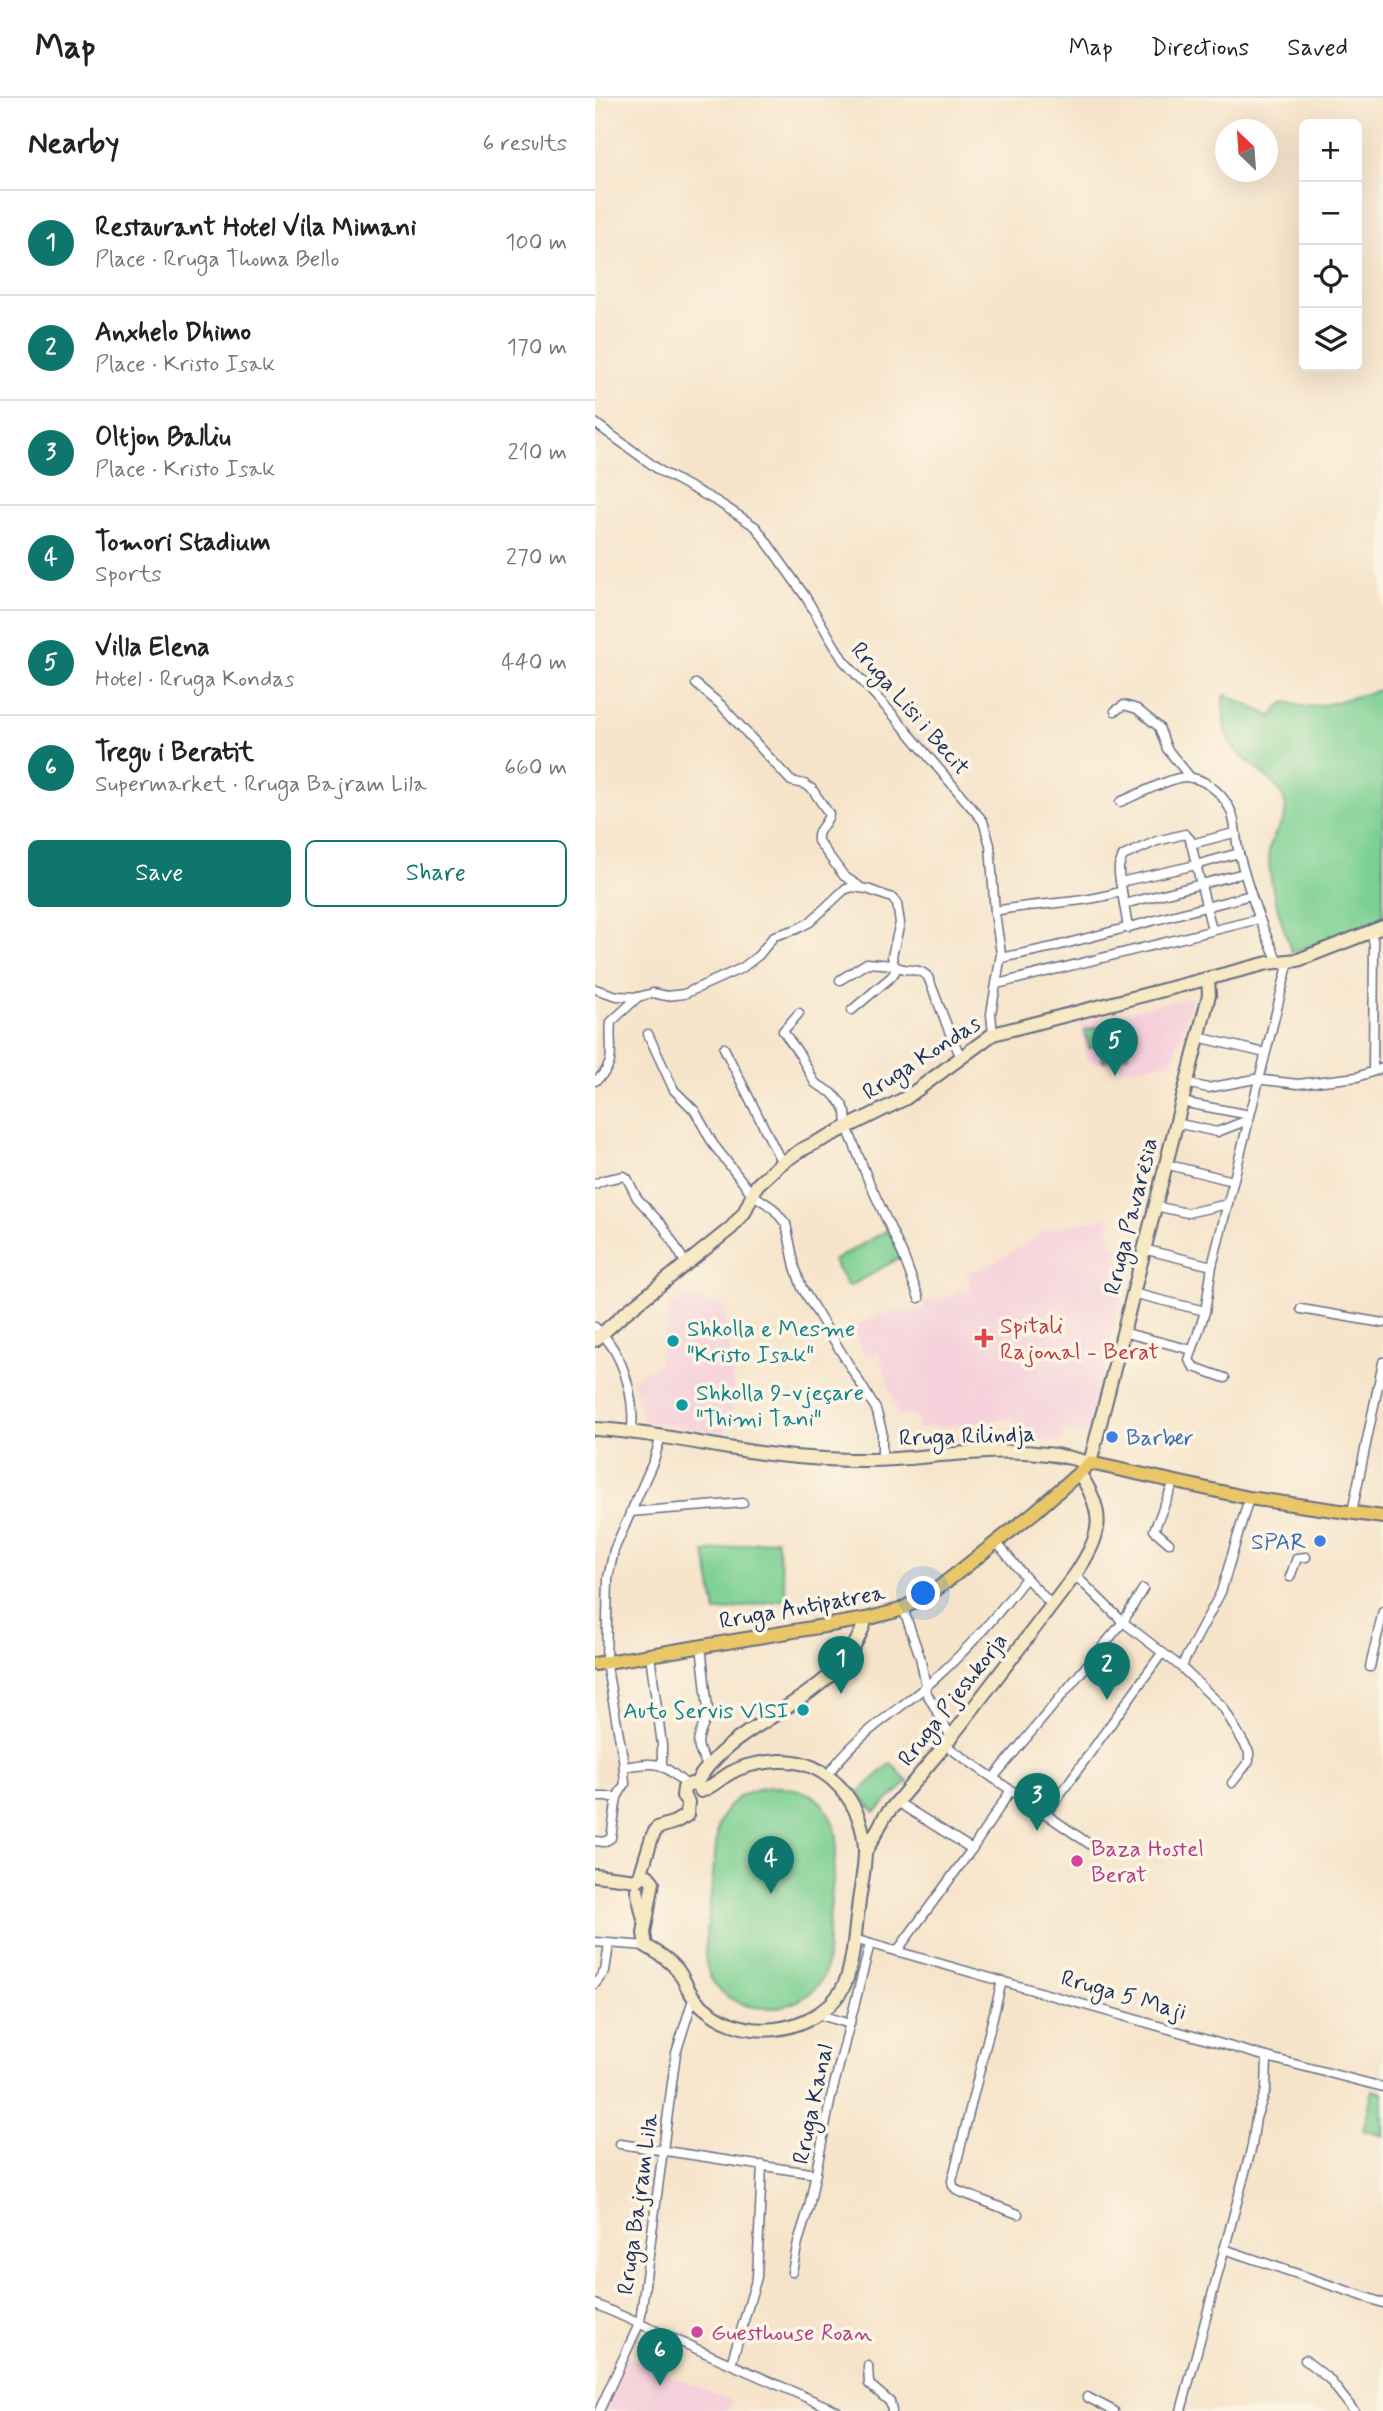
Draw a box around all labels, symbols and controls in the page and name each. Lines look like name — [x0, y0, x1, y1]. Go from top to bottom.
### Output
text: Map — [35, 26, 95, 70]
text: Map — [1069, 33, 1113, 64]
text: Directions — [1151, 33, 1249, 64]
text: Saved — [1287, 33, 1348, 64]
north arrow — [1215, 119, 1278, 182]
map controls — [1299, 119, 1362, 371]
button: + — [1299, 119, 1362, 182]
text: Nearby — [28, 124, 119, 163]
text: 6 results — [483, 129, 567, 159]
button: − — [1299, 182, 1362, 245]
text: Restaurant Hotel Vila Mimani — [95, 211, 416, 245]
text: 1 — [46, 228, 56, 258]
text: 100 m — [505, 228, 567, 258]
text: Place · Rruga Thoma Bello — [95, 245, 339, 275]
button: locate — [1299, 245, 1362, 308]
button: layers — [1299, 308, 1362, 371]
text: Anxhelo Dhimo — [95, 316, 251, 350]
text: 2 — [45, 333, 57, 363]
text: 170 m — [507, 333, 567, 363]
text: Place · Kristo Isak — [95, 350, 275, 380]
text: Oltjon Balliu — [95, 421, 231, 455]
text: 3 — [46, 438, 56, 468]
text: 210 m — [507, 438, 567, 468]
text: Place · Kristo Isak — [95, 455, 275, 485]
text: Tomori Stadium — [95, 526, 271, 560]
text: 4 — [44, 543, 58, 573]
text: 270 m — [506, 543, 567, 573]
text: Sports — [95, 560, 162, 590]
text: Villa Elena — [95, 631, 210, 665]
street label: Rruga Lisi i Becit — [842, 636, 976, 784]
text: 5 — [44, 648, 58, 678]
text: 440 m — [501, 648, 567, 678]
text: Hotel · Rruga Kondas — [95, 665, 294, 695]
text: Tregu i Beratit — [95, 736, 254, 770]
text: 6 — [45, 753, 57, 783]
text: 660 m — [504, 753, 567, 783]
text: Supermarket · Rruga Bajram Lila — [95, 770, 427, 800]
button: Save — [28, 840, 291, 907]
button: Share — [305, 840, 567, 907]
street label: Rruga Kondas — [857, 1009, 988, 1110]
pin: 5 — [1092, 1018, 1138, 1076]
street label: Rruga Pavarësia — [1098, 1135, 1168, 1299]
place label: Spitali Rajonal - Berat — [1000, 1312, 1159, 1368]
place label: Shkolla e Mesme "Kristo Isak" — [687, 1315, 855, 1371]
marker: Spitali Rajonal - Berat — [974, 1328, 994, 1348]
marker: Shkolla e Mesme "Kristo Isak" — [665, 1333, 681, 1349]
place label: Shkolla 9-vjeçare "Thimi Tani" — [696, 1379, 864, 1435]
marker: Shkolla 9-vjeçare "Thimi Tani" — [674, 1397, 690, 1413]
street label: Rruga Rilindja — [898, 1420, 1036, 1456]
place label: Barber — [1126, 1424, 1194, 1454]
marker: Barber — [1104, 1429, 1120, 1445]
place label: SPAR — [1251, 1528, 1306, 1558]
marker: SPAR — [1312, 1533, 1328, 1549]
your location — [906, 1576, 940, 1610]
street label: Rruga Antipatrea — [717, 1579, 888, 1639]
street label: Rruga Pjeshkorja — [892, 1627, 1017, 1774]
pin: 1 — [818, 1636, 864, 1694]
pin: 2 — [1084, 1642, 1130, 1700]
place label: Auto Servis VISI — [623, 1697, 789, 1727]
marker: Auto Servis VISI — [795, 1702, 811, 1718]
pin: 3 — [1014, 1773, 1060, 1831]
place label: Baza Hostel Berat — [1091, 1835, 1204, 1891]
pin: 4 — [748, 1836, 794, 1894]
marker: Baza Hostel Berat — [1069, 1853, 1085, 1869]
street label: Rruga 5 Maji — [1057, 1964, 1190, 2030]
street label: Rruga Kanal — [787, 2042, 843, 2168]
street label: Rruga Bajram Lila — [611, 2111, 669, 2297]
place label: Guesthouse Roan — [711, 2319, 872, 2349]
marker: Guesthouse Roan — [689, 2324, 705, 2340]
pin: 6 — [637, 2328, 683, 2386]

